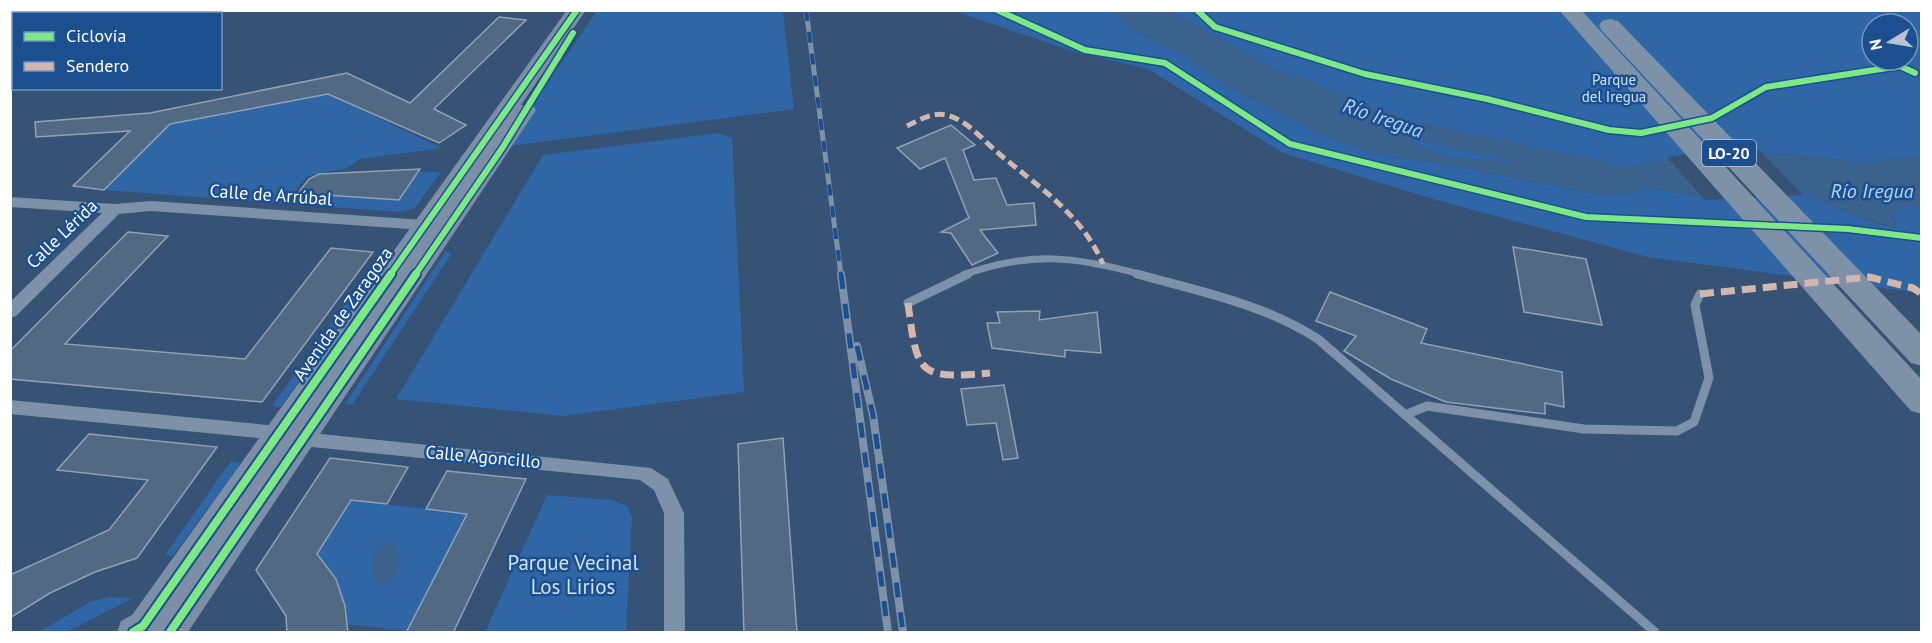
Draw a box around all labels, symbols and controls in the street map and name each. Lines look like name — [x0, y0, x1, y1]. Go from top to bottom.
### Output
legend — [12, 12, 222, 90]
north arrow — [1860, 12, 1920, 72]
text: Ciclovía — [66, 24, 126, 47]
text: N — [1864, 38, 1886, 52]
text: Sendero — [66, 54, 129, 77]
park label: Parque del Iregua — [1582, 70, 1646, 106]
water label: Río Iregua — [1340, 92, 1427, 144]
road number: LO-20 — [1702, 140, 1756, 166]
water label: Río Iregua — [1831, 178, 1914, 204]
street label: Calle de Arrúbal — [209, 179, 334, 210]
street label: Calle Lérida — [21, 194, 102, 273]
street label: Avenida de Zaragoza — [288, 242, 397, 385]
street label: Calle Agoncillo — [425, 440, 541, 473]
park label: Parque Vecinal Los Lirios — [507, 549, 639, 600]

